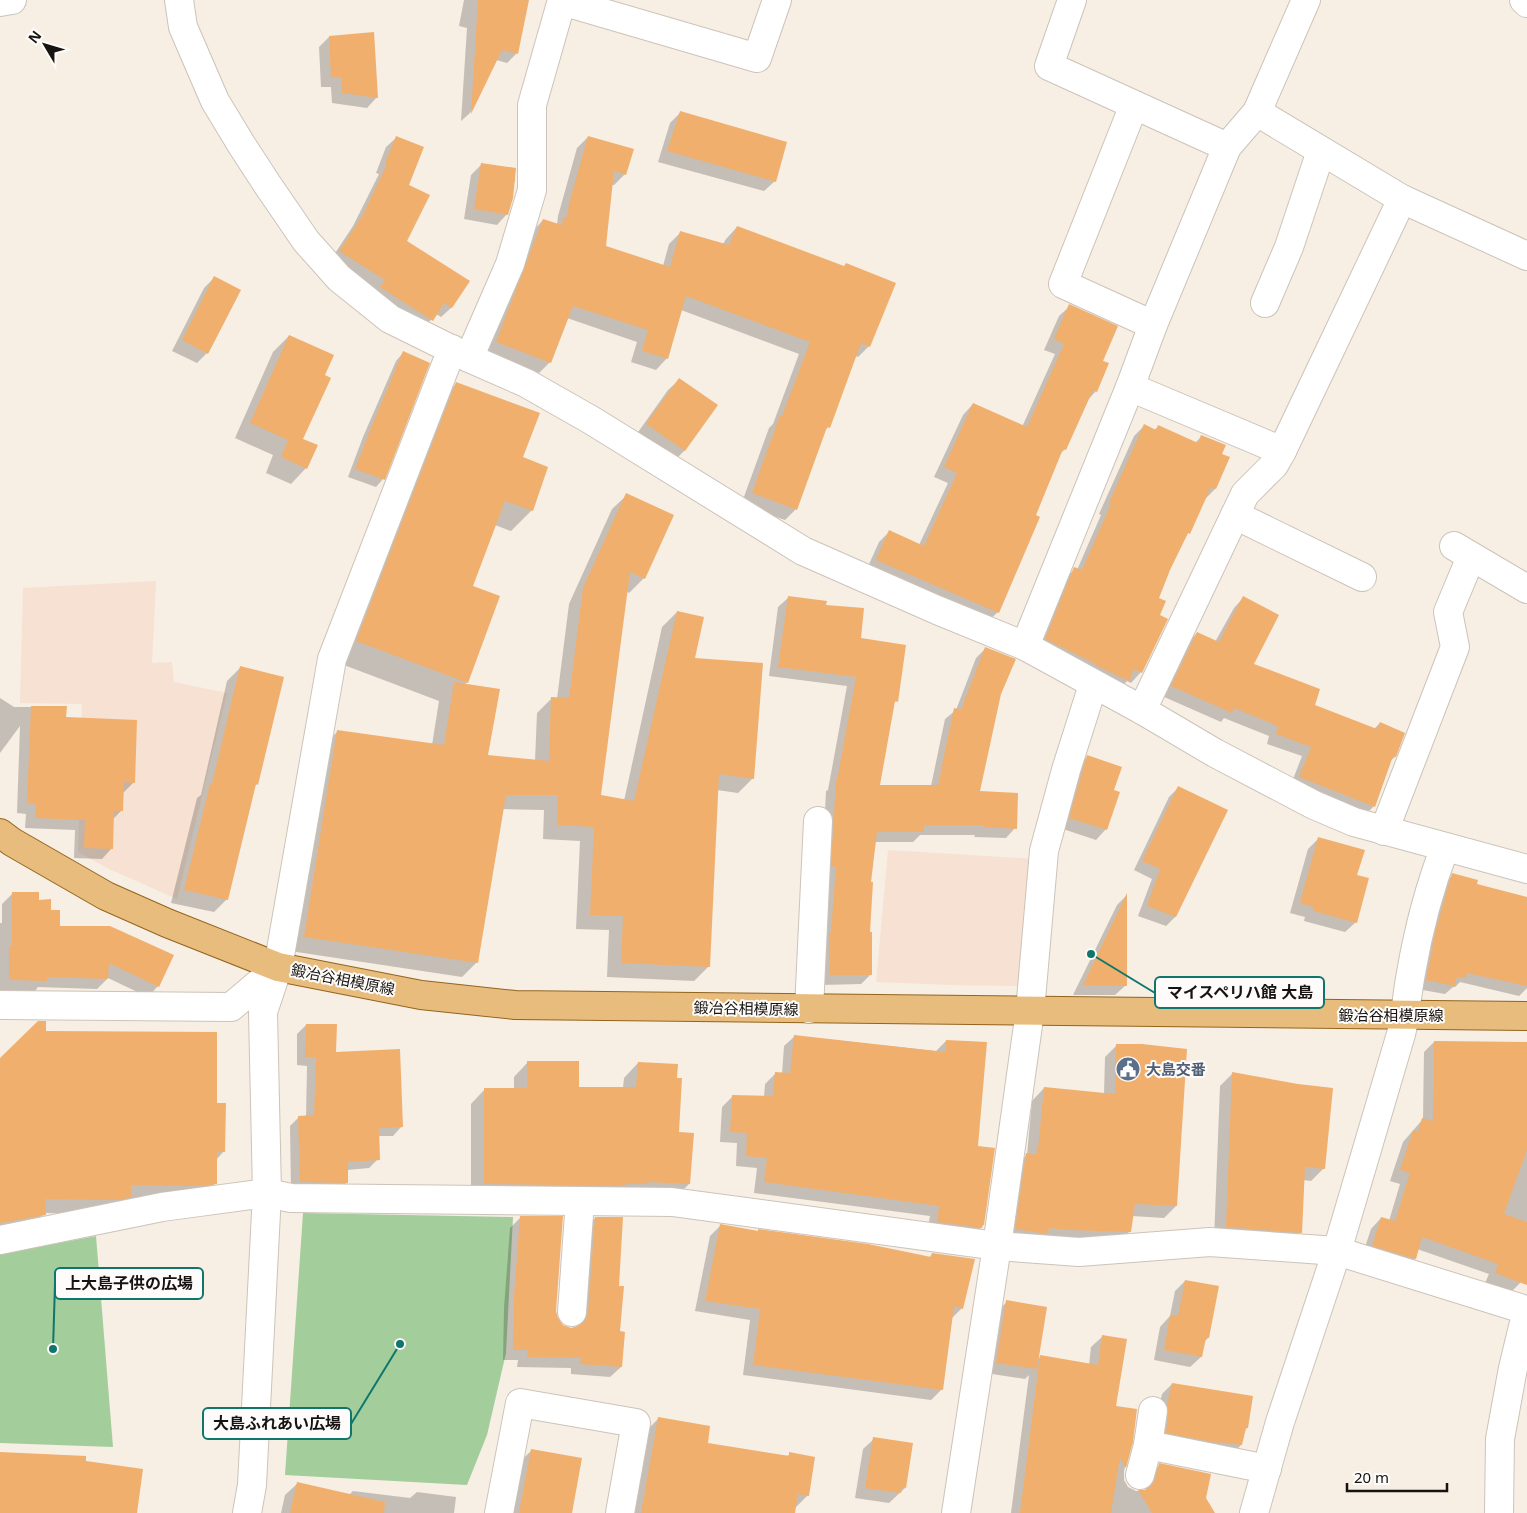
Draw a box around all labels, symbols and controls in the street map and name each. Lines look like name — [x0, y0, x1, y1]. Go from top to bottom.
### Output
north arrow — [20, 20, 70, 70]
text: N — [23, 26, 45, 47]
street label: 鍛冶谷相模原線 — [290, 959, 396, 999]
callout: マイスペリハ館 大島 — [1155, 977, 1324, 1008]
text: マイスペリハ館 大島 — [1167, 981, 1313, 1003]
street label: 鍛冶谷相模原線 — [693, 997, 799, 1019]
street label: 鍛冶谷相模原線 — [1338, 1005, 1444, 1025]
public building icon: 大島交番 — [1115, 1056, 1141, 1082]
place label: 大島交番 — [1146, 1059, 1206, 1079]
callout: 上大島子供の広場 — [55, 1268, 203, 1299]
text: 上大島子供の広場 — [65, 1272, 193, 1294]
callout: 大島ふれあい広場 — [203, 1408, 351, 1439]
text: 大島ふれあい広場 — [213, 1412, 341, 1434]
scale bar — [1347, 1460, 1447, 1492]
text: 20 m — [1354, 1467, 1389, 1487]

